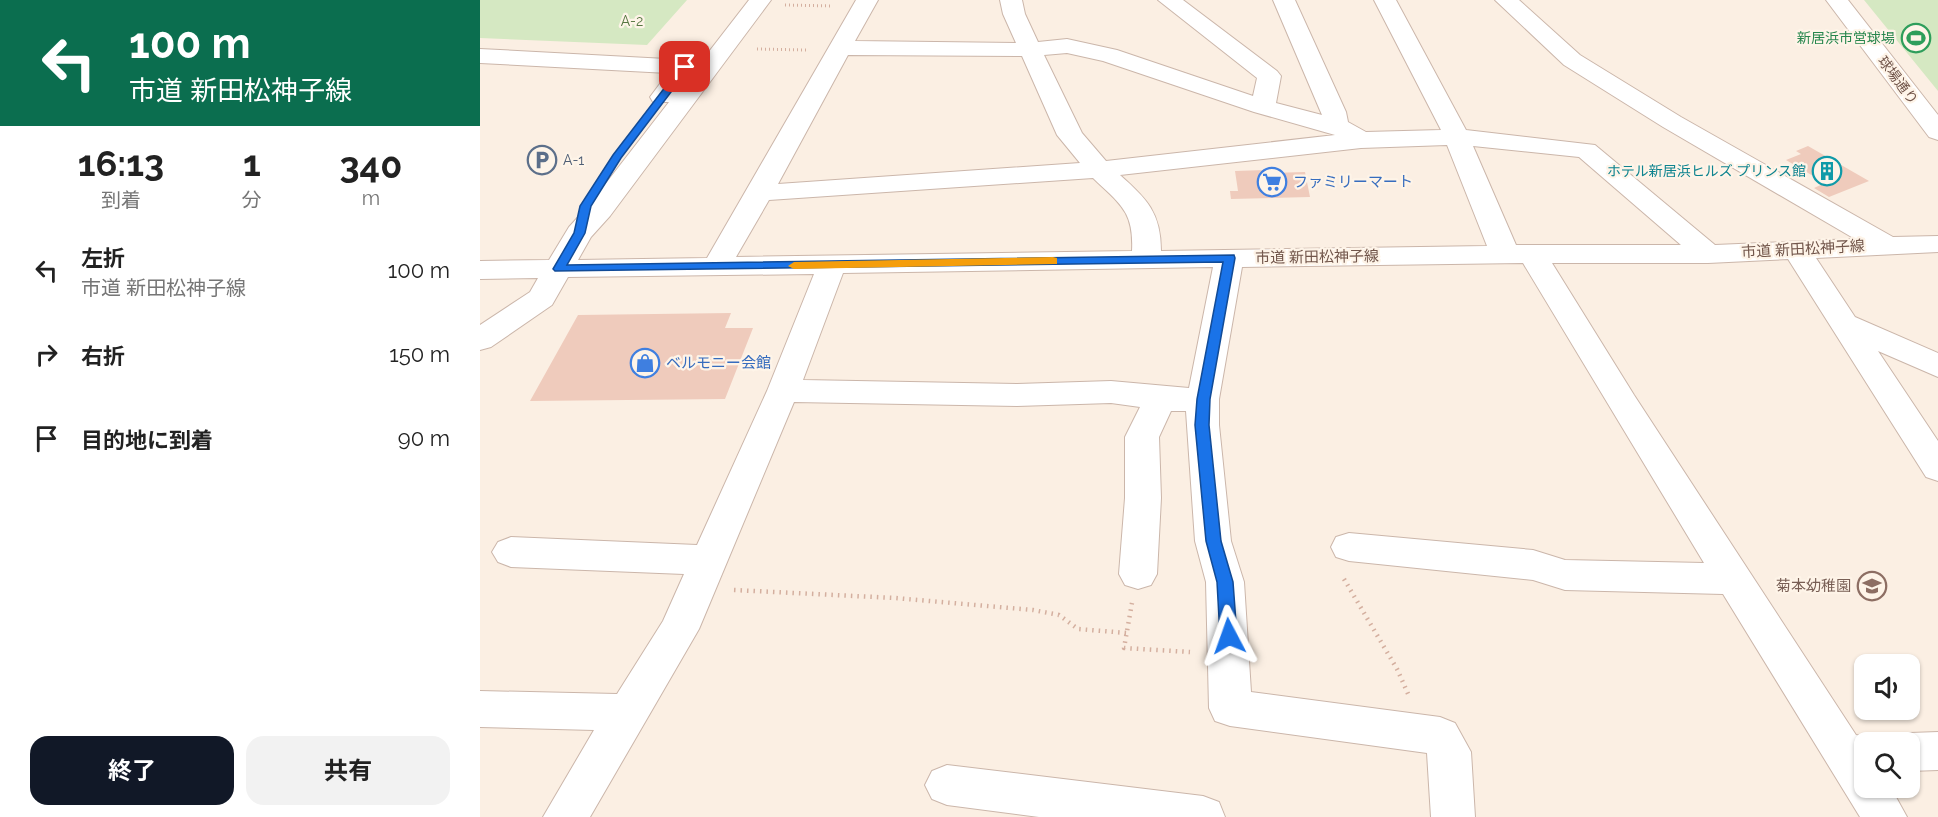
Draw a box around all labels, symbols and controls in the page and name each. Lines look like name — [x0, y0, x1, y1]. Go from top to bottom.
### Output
park label: A-2 — [621, 13, 643, 29]
text: 100 m — [129, 19, 251, 68]
sports icon: 新居浜市営球場 — [1900, 22, 1932, 54]
icon: left — [30, 24, 108, 102]
place label: 新居浜市営球場 — [1797, 30, 1895, 46]
pin — [659, 41, 710, 92]
icon: arrive — [668, 50, 701, 83]
street label: 球場通り — [1875, 53, 1921, 107]
text: 市道 新田松神子線 — [129, 75, 352, 106]
text: 16:13 — [78, 142, 164, 184]
text: 1 — [243, 142, 261, 184]
text: 340 — [340, 144, 402, 186]
parking icon: A-1 — [526, 144, 558, 176]
place label: A-1 — [563, 152, 584, 168]
building icon: ホテル新居浜ヒルズ プリンス館 — [1811, 155, 1843, 187]
place label: ホテル新居浜ヒルズ プリンス館 — [1607, 163, 1806, 179]
supermarket icon: ファミリーマート — [1256, 166, 1288, 198]
place label: ファミリーマート — [1293, 173, 1413, 191]
text: m — [362, 186, 380, 210]
text: 到着 — [101, 188, 141, 212]
text: 分 — [242, 188, 262, 212]
street label: 市道 新田松神子線 — [1741, 237, 1865, 261]
text: 左折 — [81, 245, 125, 271]
street label: 市道 新田松神子線 — [1255, 247, 1379, 267]
icon: left — [30, 254, 63, 287]
text: 100 m — [388, 257, 450, 283]
text: 市道 新田松神子線 — [81, 276, 246, 300]
icon: right — [30, 338, 63, 371]
text: 150 m — [389, 341, 450, 367]
text: 右折 — [81, 343, 125, 369]
shop icon: ベルモニー会館 — [629, 347, 661, 379]
place label: ベルモニー会館 — [666, 354, 771, 372]
icon: arrive — [30, 422, 63, 455]
text: 90 m — [398, 425, 450, 451]
text: 目的地に到着 — [81, 427, 213, 453]
school or university icon: 菊本幼稚園 — [1856, 570, 1888, 602]
place label: 菊本幼稚園 — [1776, 577, 1851, 595]
position arrow — [1197, 604, 1261, 668]
map controls — [1854, 654, 1920, 798]
button: sound — [1854, 654, 1920, 720]
button: search — [1854, 732, 1920, 798]
button: 終了 — [30, 736, 234, 805]
button: 共有 — [246, 736, 450, 805]

